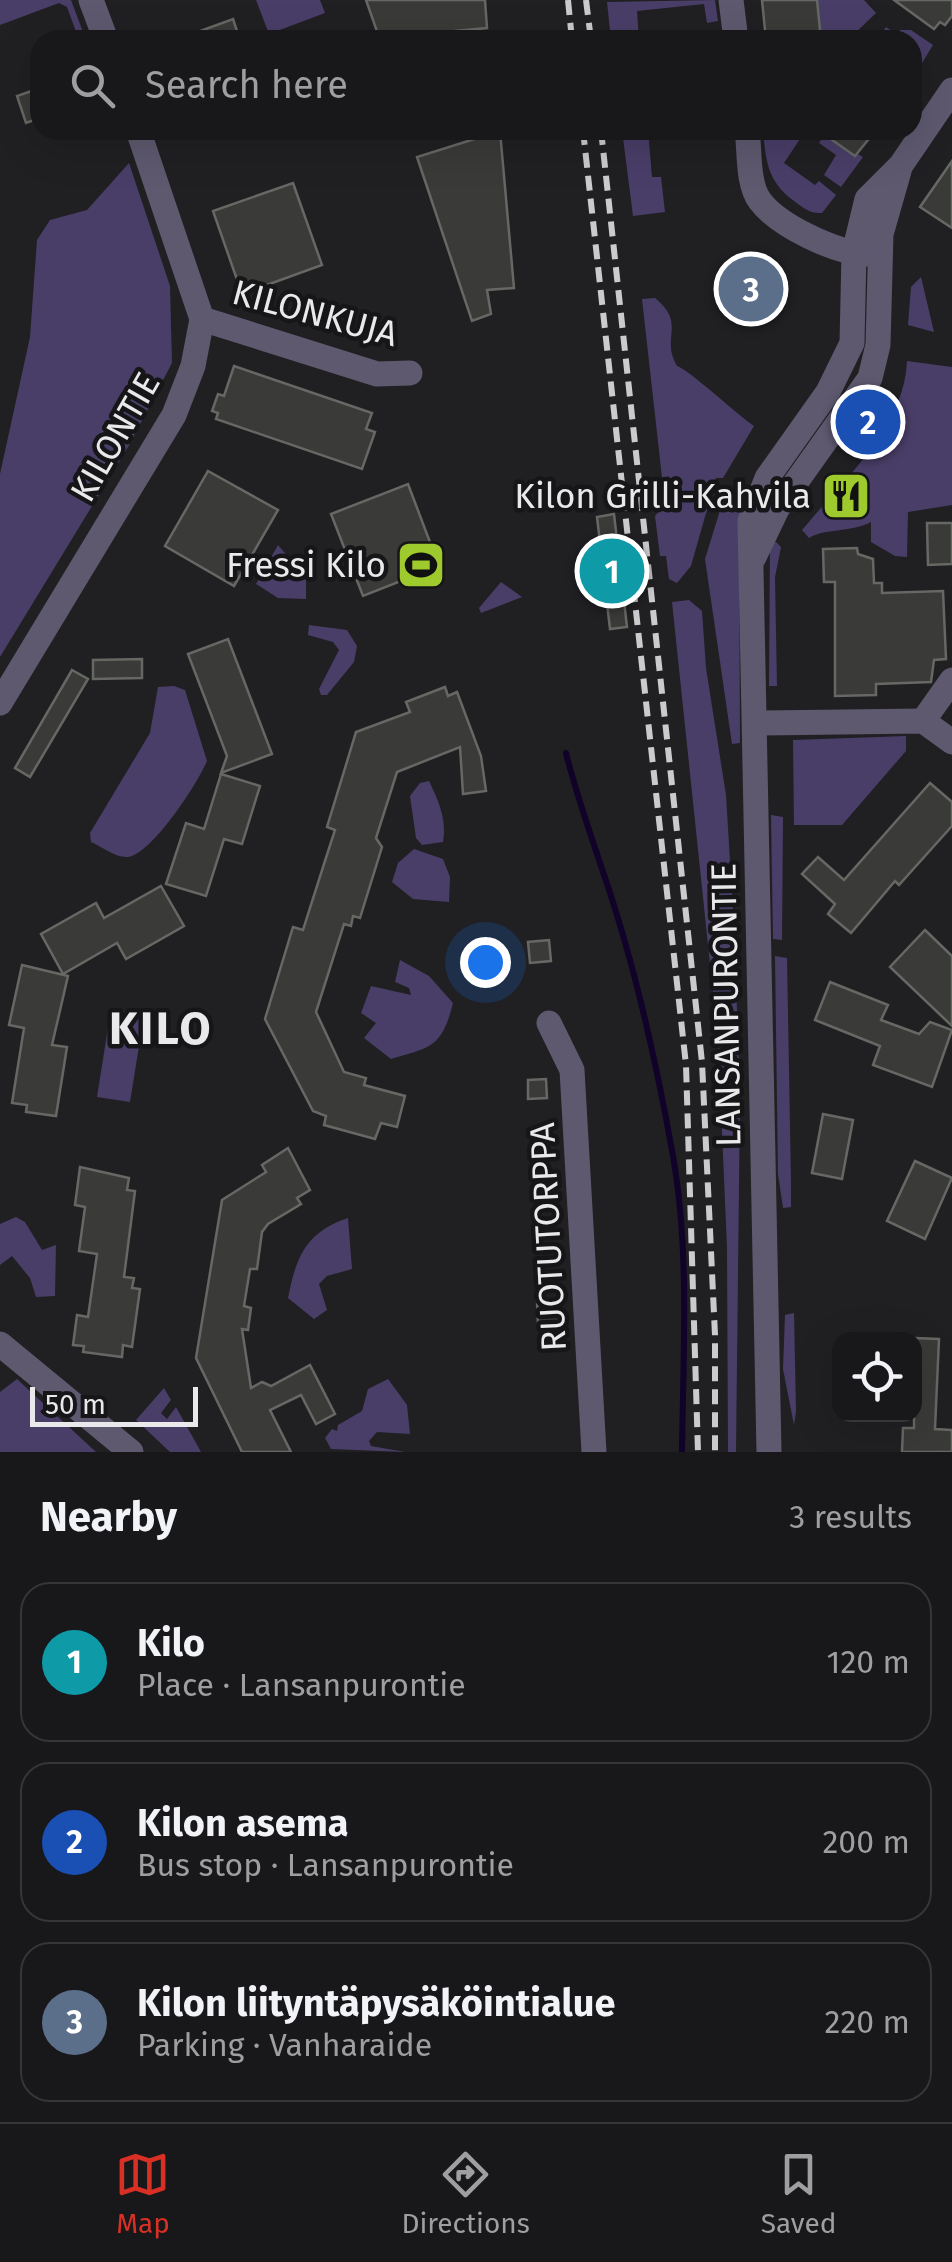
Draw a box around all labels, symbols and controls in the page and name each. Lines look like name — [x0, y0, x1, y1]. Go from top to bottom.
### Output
search box — [30, 30, 922, 140]
icon: search — [65, 58, 120, 113]
text: Search here — [145, 62, 348, 108]
pin: 3 — [718, 252, 784, 326]
street label: KILONKUJA — [228, 271, 402, 355]
street label: KILONTIE — [61, 365, 169, 509]
pin: 2 — [836, 384, 900, 460]
restaurant icon: Kilon Grilli-Kahvila — [820, 470, 872, 522]
place label: Kilon Grilli-Kahvila — [514, 475, 811, 517]
pin: 1 — [580, 534, 644, 608]
sports icon: Fressi Kilo — [395, 539, 447, 591]
place label: Fressi Kilo — [226, 544, 386, 586]
street label: LANSANPURONTIE — [703, 863, 749, 1147]
your location — [460, 937, 511, 988]
district label: KILO — [109, 1002, 213, 1056]
street label: RUOTUTORPPA — [521, 1121, 575, 1353]
map controls — [832, 1332, 922, 1422]
button: locate — [832, 1332, 922, 1422]
scale bar — [30, 1382, 198, 1426]
text: 50 m — [45, 1388, 106, 1421]
text: Nearby — [40, 1492, 177, 1542]
text: 3 results — [789, 1498, 912, 1536]
text: Kilo — [137, 1620, 205, 1666]
text: 1 — [67, 1643, 82, 1681]
text: 120 m — [827, 1643, 910, 1681]
text: Place · Lansanpurontie — [137, 1666, 466, 1704]
text: Kilon asema — [137, 1800, 349, 1846]
text: 2 — [66, 1823, 83, 1861]
text: 200 m — [823, 1823, 910, 1861]
text: Bus stop · Lansanpurontie — [137, 1846, 514, 1884]
text: Kilon liityntäpysäköintialue — [137, 1980, 616, 2026]
text: 3 — [66, 2003, 83, 2041]
text: 220 m — [825, 2003, 910, 2041]
text: Parking · Vanharaide — [137, 2026, 432, 2064]
tab: Map — [115, 2147, 170, 2240]
tab: Directions — [401, 2147, 530, 2240]
tab: Saved — [761, 2147, 837, 2240]

